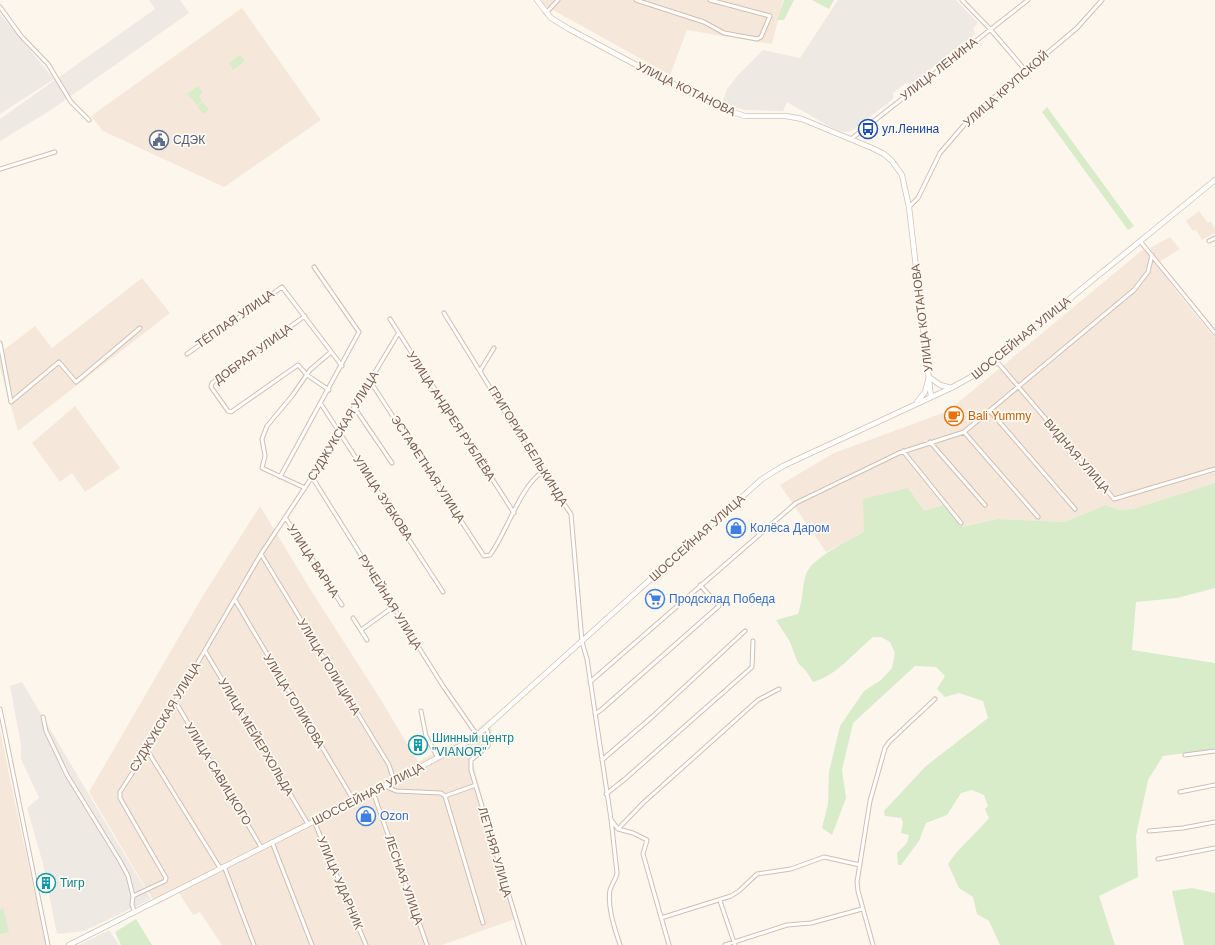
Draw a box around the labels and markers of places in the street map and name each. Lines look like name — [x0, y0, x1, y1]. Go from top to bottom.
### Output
bus stop icon: ул.Ленина — [857, 118, 879, 140]
place label: ул.Ленина — [882, 122, 940, 136]
public building icon: СДЭК — [148, 129, 170, 151]
place label: СДЭК — [173, 133, 205, 147]
cafe icon: Bali Yummy — [943, 405, 965, 427]
place label: Bali Yummy — [968, 409, 1031, 423]
shop icon: Колёса Даром — [725, 517, 747, 539]
place label: Колёса Даром — [750, 521, 829, 535]
supermarket icon: Продсклад Победа — [644, 588, 666, 610]
place label: Продсклад Победа — [669, 592, 776, 606]
place label: Шинный центр "VIANOR" — [432, 731, 514, 759]
building icon: Шинный центр "VIANOR" — [407, 734, 429, 756]
shop icon: Ozon — [355, 805, 377, 827]
place label: Ozon — [380, 809, 409, 823]
building icon: Тигр — [35, 872, 57, 894]
place label: Тигр — [60, 876, 85, 890]

